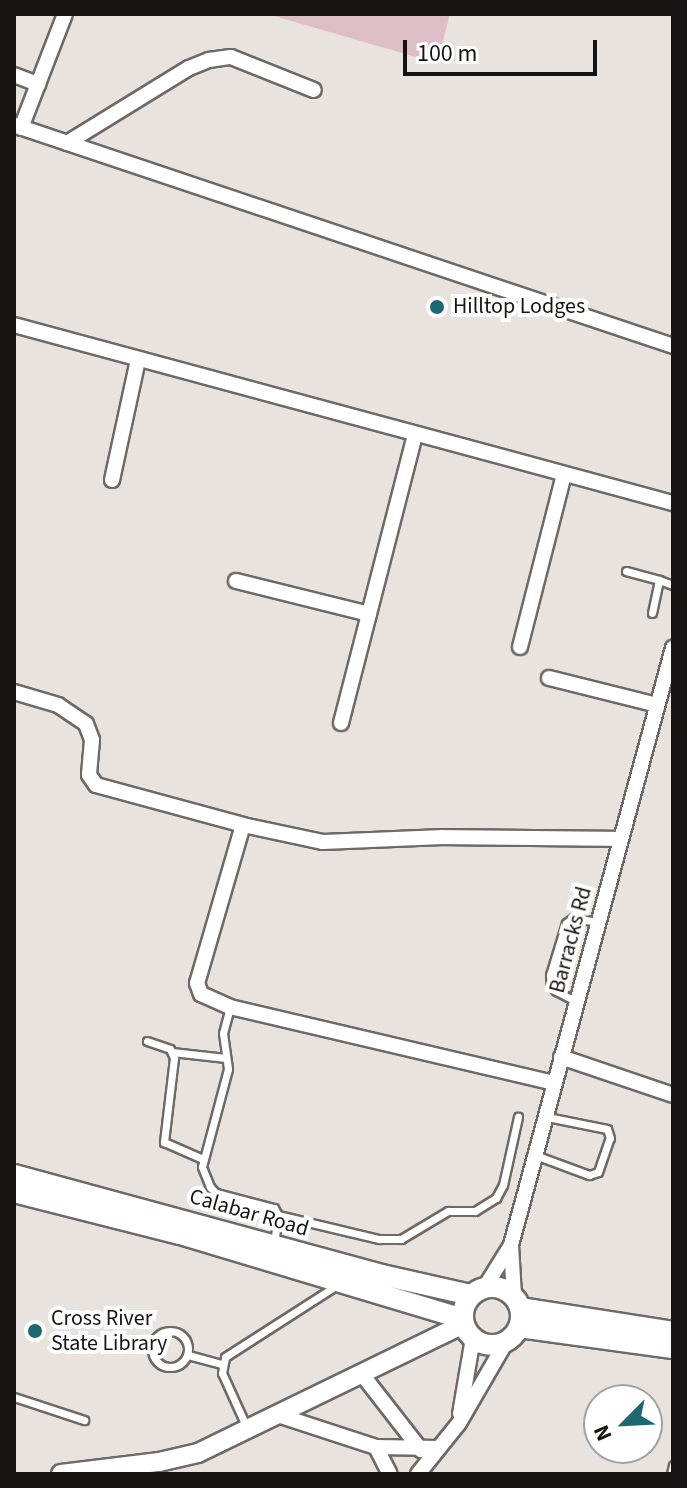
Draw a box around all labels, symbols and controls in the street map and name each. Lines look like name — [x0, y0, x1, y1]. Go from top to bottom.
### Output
scale bar — [407, 24, 601, 74]
text: 100 m — [417, 36, 477, 71]
place label: Hilltop Lodges — [453, 294, 585, 320]
marker: Hilltop Lodges — [428, 298, 446, 316]
street label: Barracks Rd — [544, 884, 598, 996]
street label: Calabar Road — [186, 1183, 312, 1243]
place label: Cross River State Library — [51, 1305, 167, 1356]
marker: Cross River State Library — [26, 1322, 44, 1340]
north arrow — [583, 1384, 663, 1464]
text: N — [585, 1420, 620, 1446]

